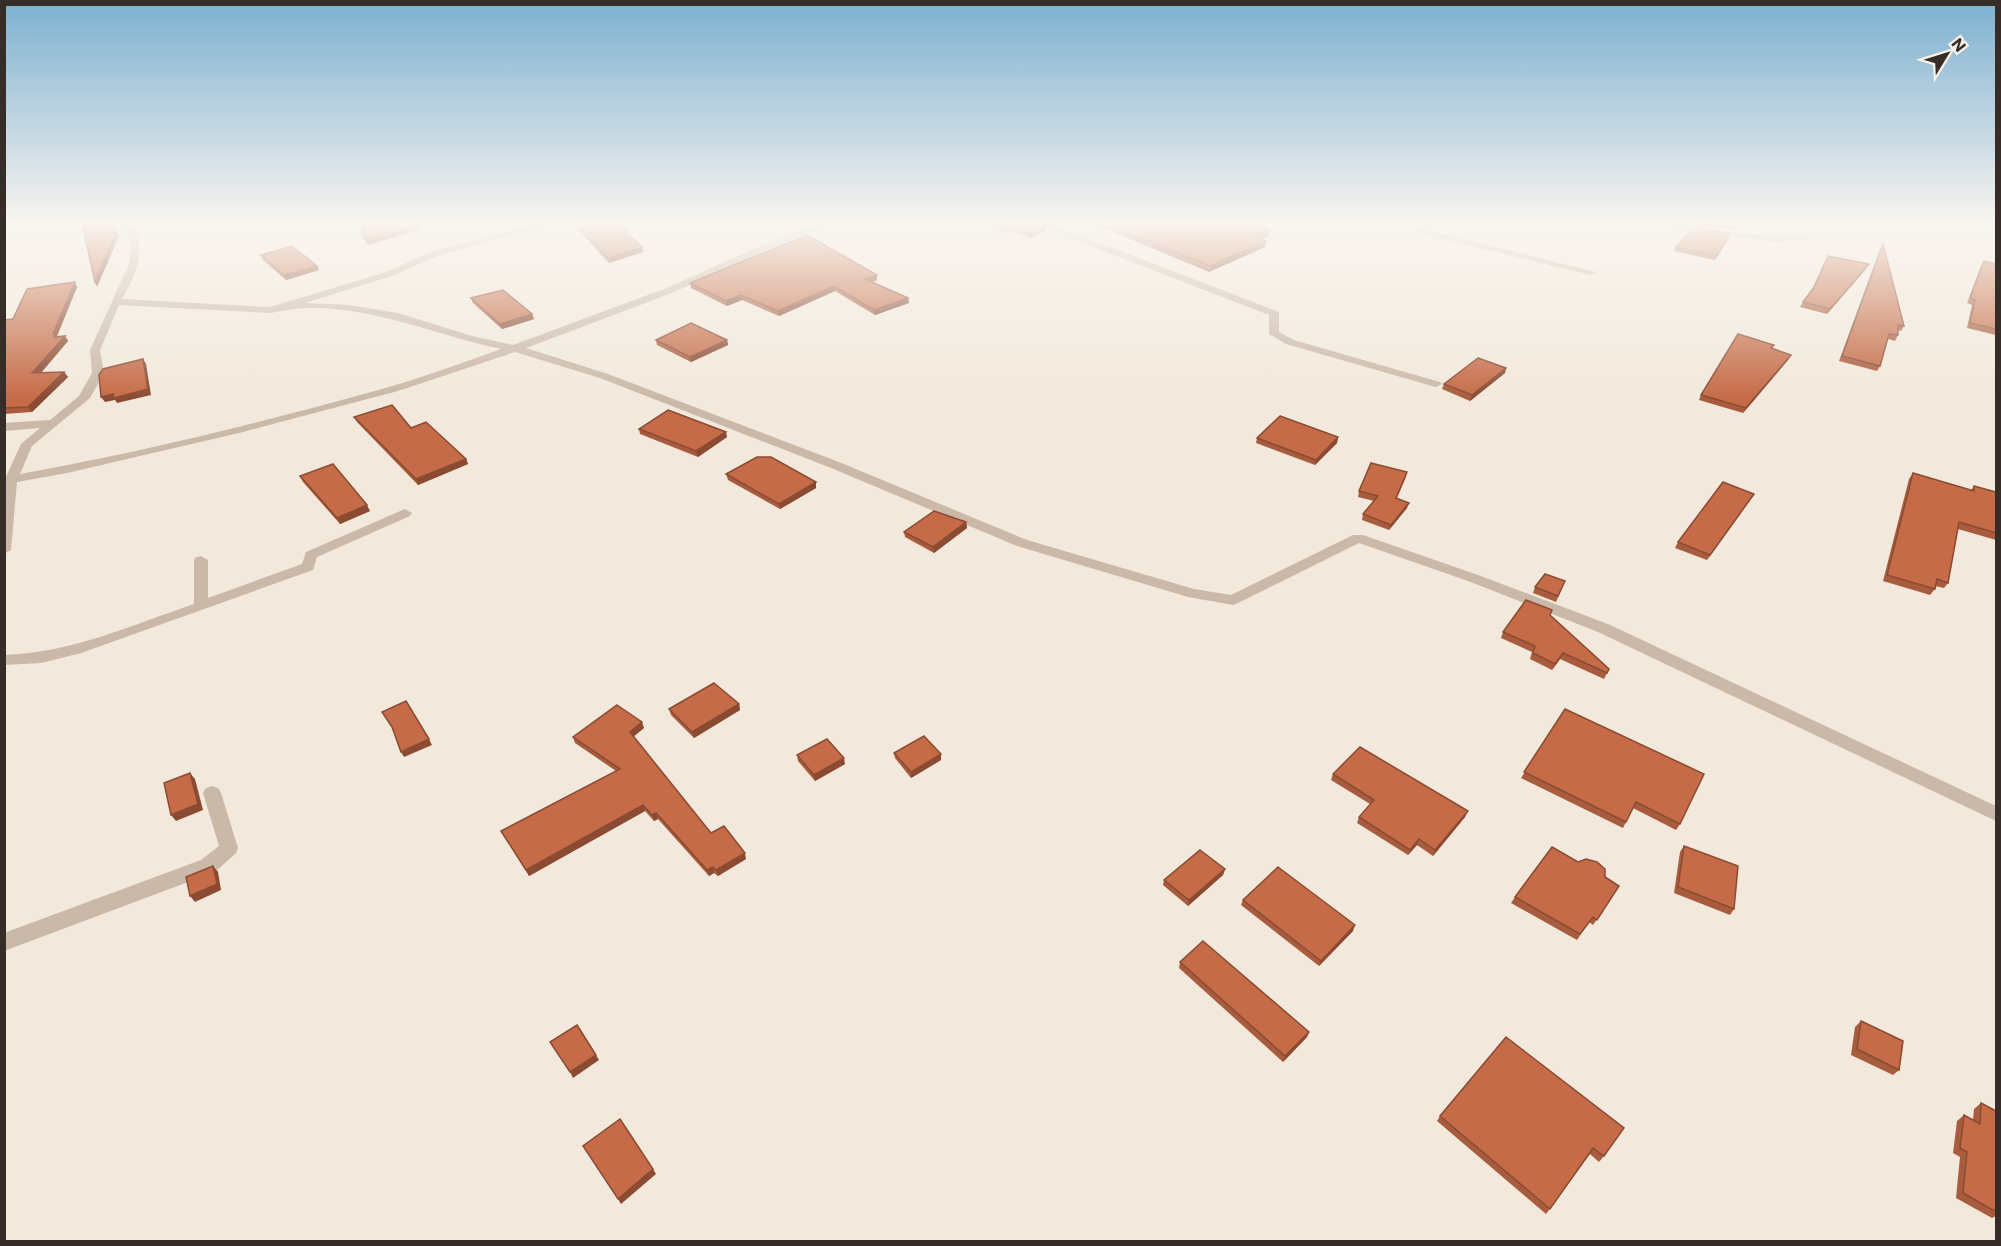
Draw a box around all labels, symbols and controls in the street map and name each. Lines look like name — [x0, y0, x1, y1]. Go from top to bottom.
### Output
north arrow — [1917, 24, 1977, 84]
text: N — [1948, 34, 1970, 55]

